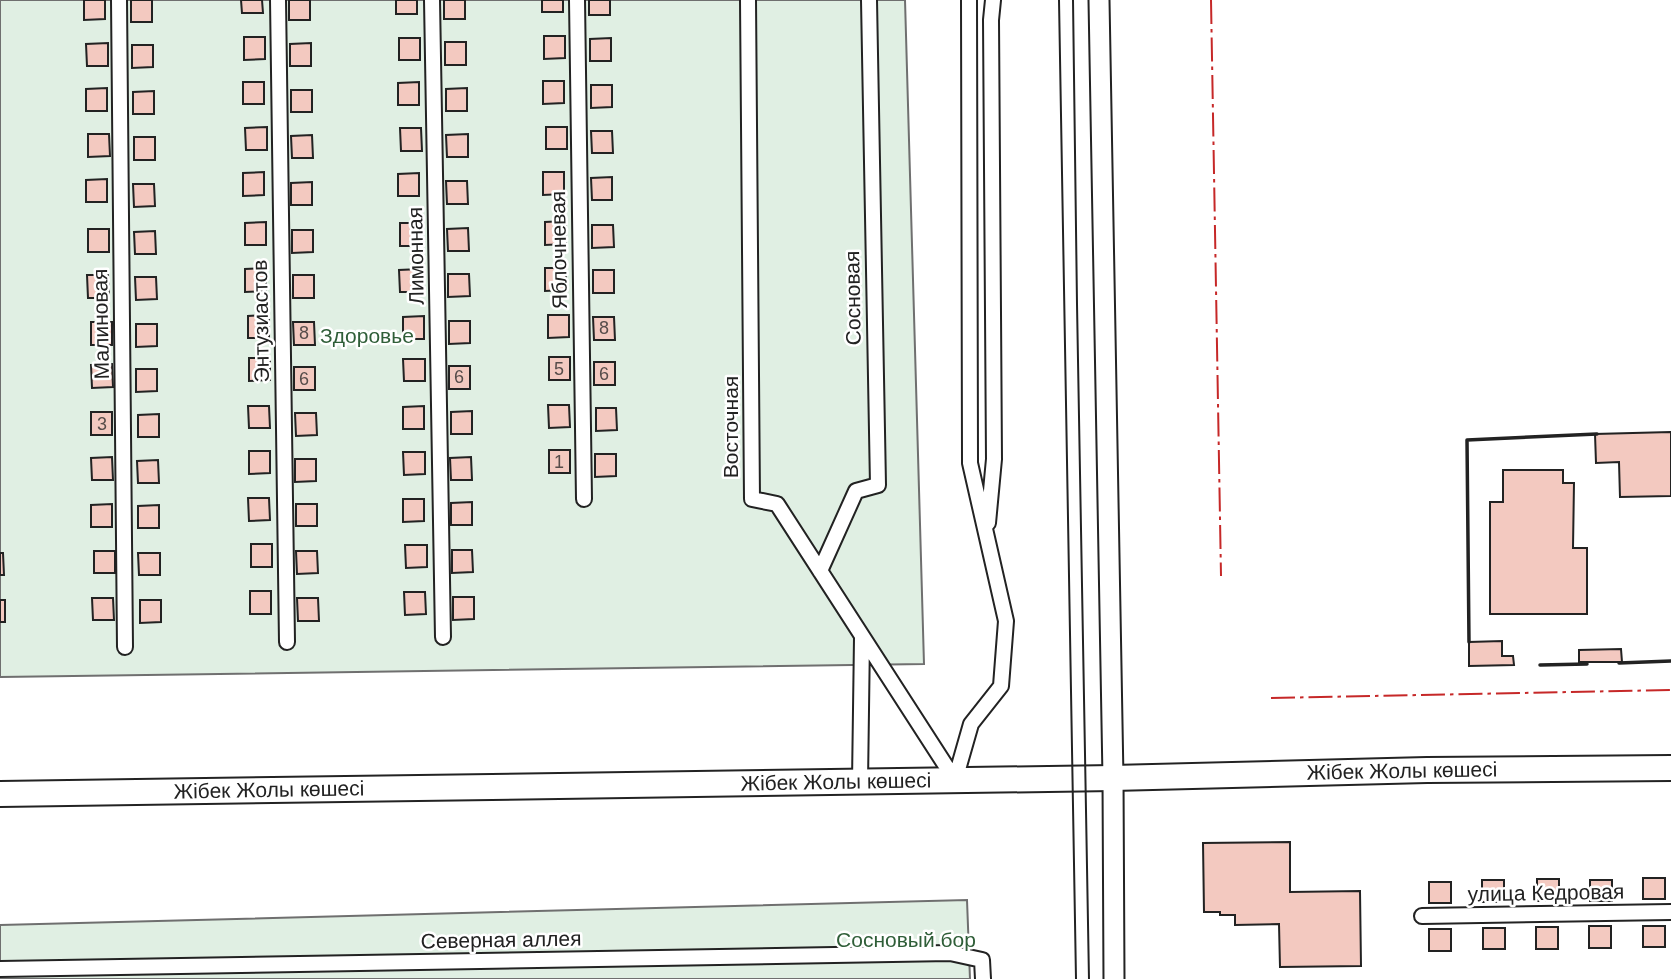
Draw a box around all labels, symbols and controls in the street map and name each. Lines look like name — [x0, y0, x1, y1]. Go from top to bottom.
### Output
street label: Яблочневая — [546, 191, 571, 309]
street label: Лимонная — [403, 207, 428, 305]
street label: Сосновая — [840, 251, 865, 345]
street label: Энтузиастов — [248, 259, 273, 383]
street label: Малиновая — [88, 268, 113, 380]
house number: 8 — [599, 318, 609, 338]
house number: 8 — [299, 323, 309, 343]
park label: Здоровье — [320, 324, 414, 347]
house number: 5 — [554, 359, 564, 379]
house number: 6 — [599, 364, 609, 384]
house number: 6 — [454, 367, 464, 387]
house number: 6 — [299, 369, 309, 389]
street label: Восточная — [719, 376, 742, 478]
house number: 3 — [97, 414, 107, 434]
house number: 1 — [554, 452, 564, 472]
street label: Жібек Жолы көшесі — [1306, 757, 1498, 784]
street label: Жібек Жолы көшесі — [740, 768, 932, 795]
street label: Жібек Жолы көшесі — [173, 776, 365, 803]
street label: улица Кедровая — [1467, 880, 1624, 905]
street label: Северная аллея — [420, 927, 582, 952]
park label: Сосновый бор — [836, 928, 976, 951]

